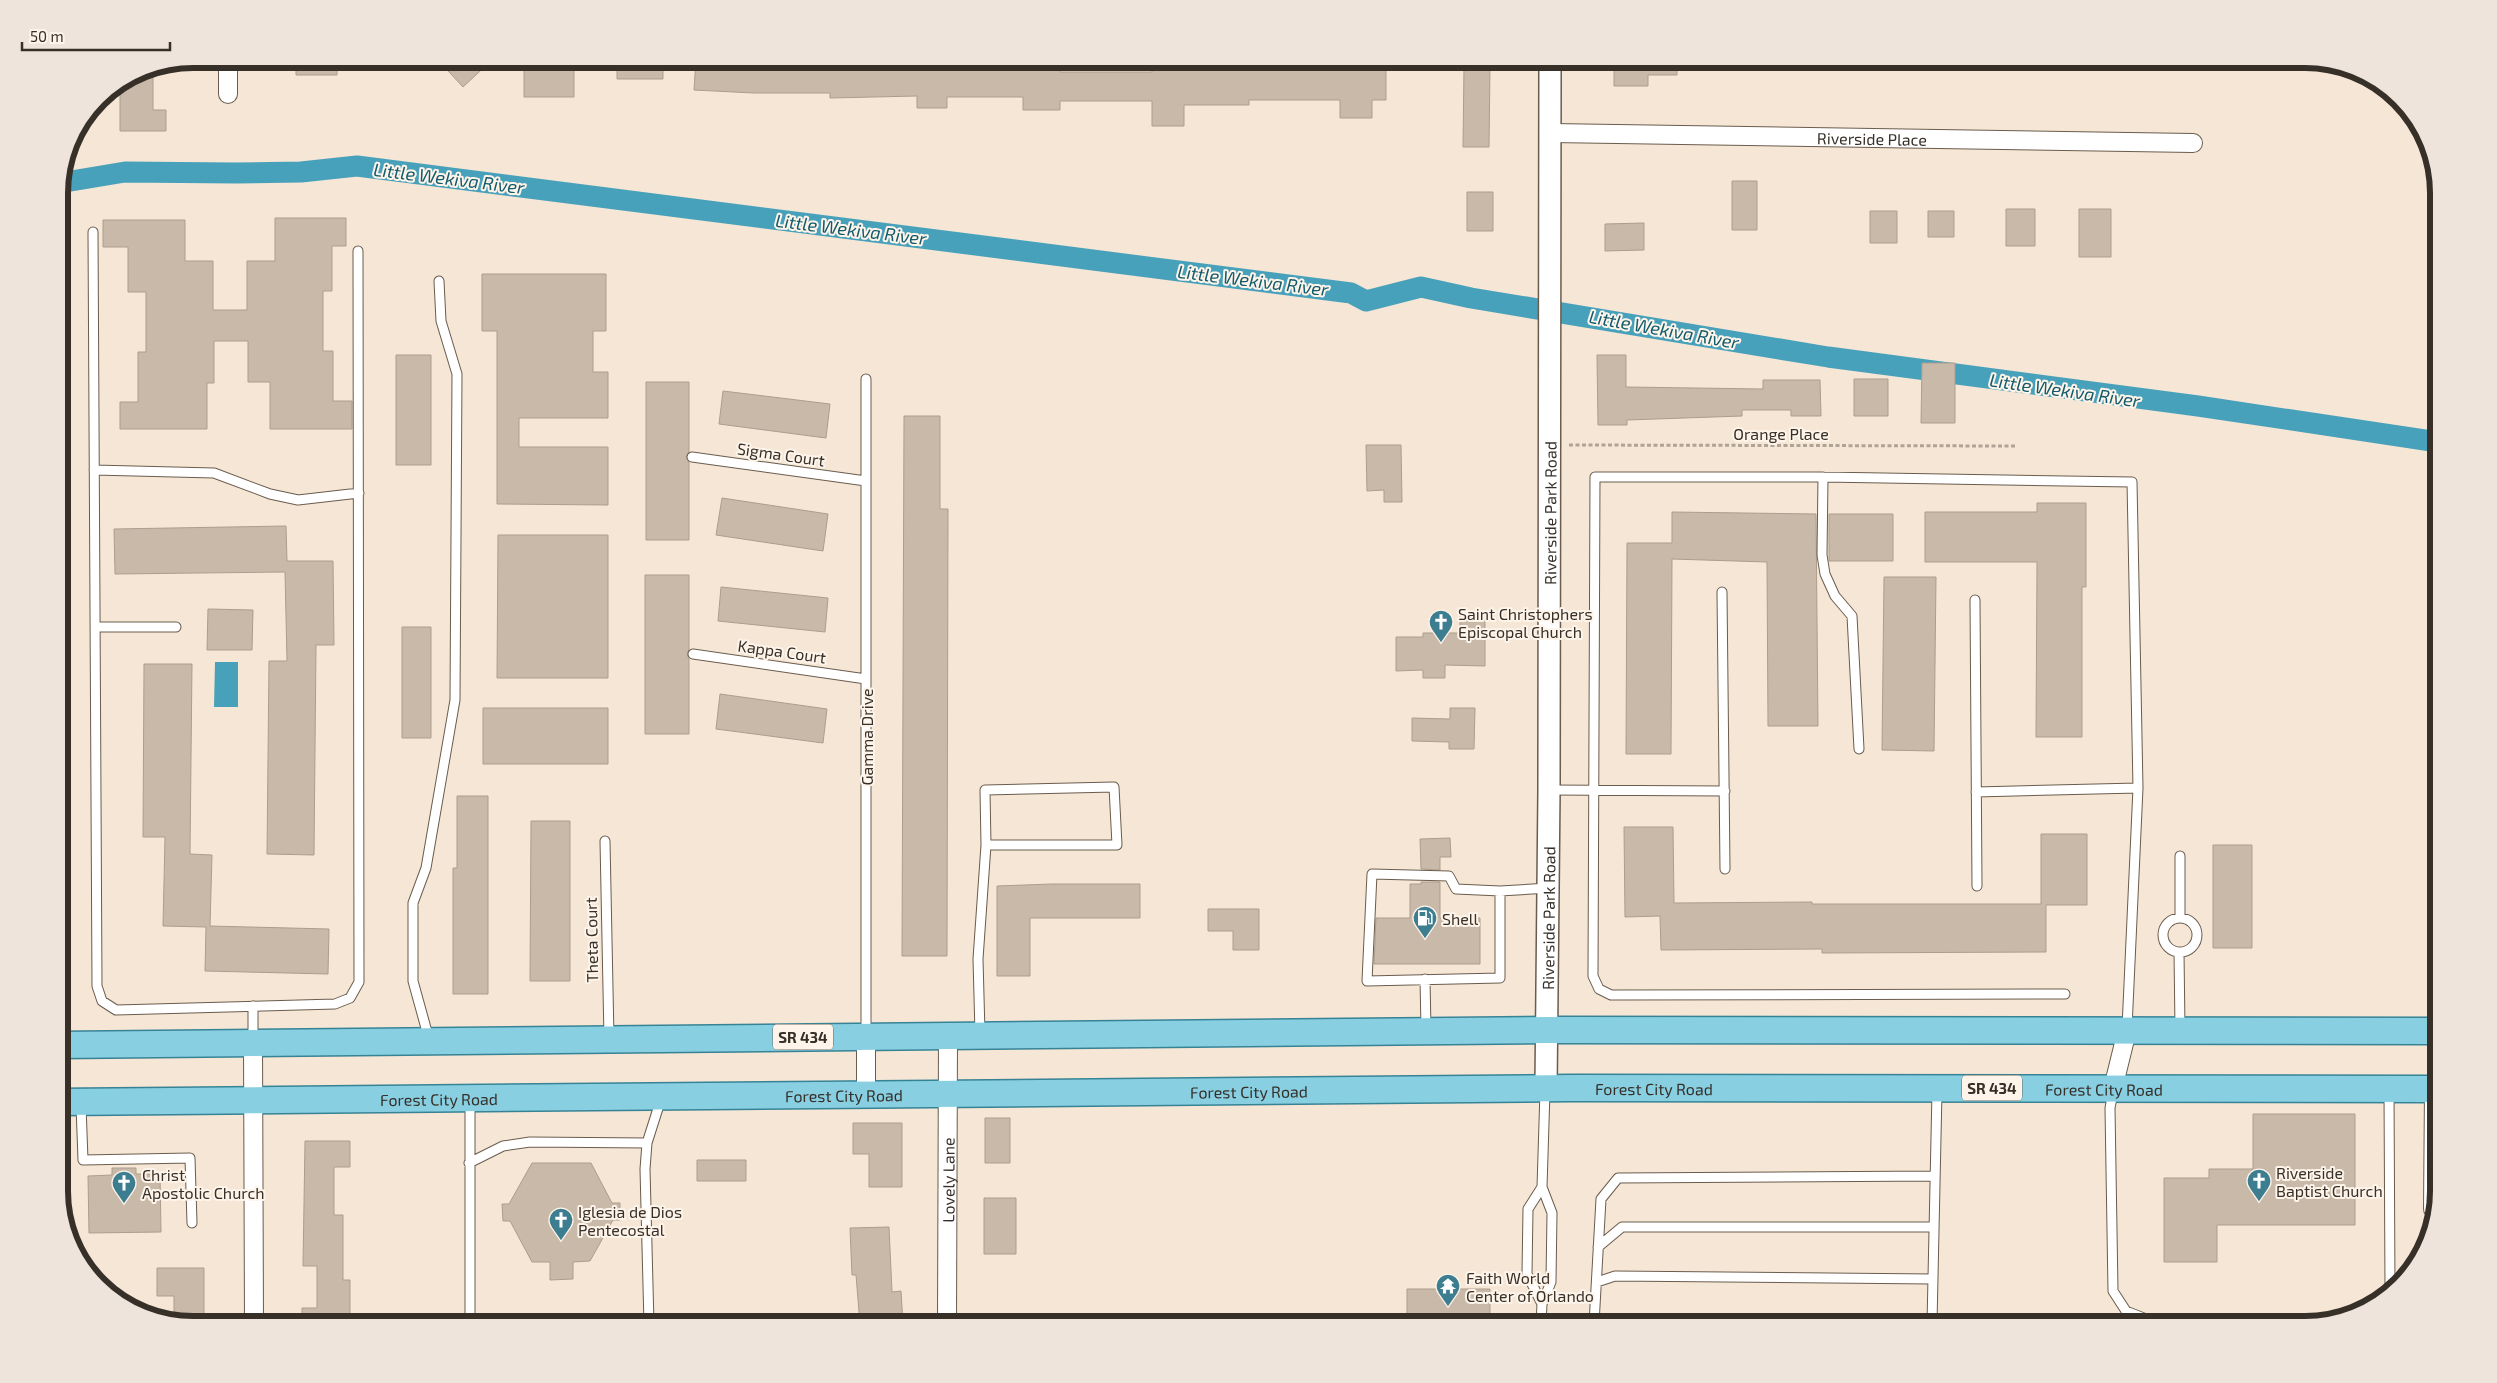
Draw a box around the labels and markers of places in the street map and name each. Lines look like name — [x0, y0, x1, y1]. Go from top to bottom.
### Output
place label: Saint Christophers Episcopal Church — [1458, 604, 1593, 641]
church icon: Saint Christophers Episcopal Church — [1428, 609, 1454, 643]
fuel station icon: Shell — [1412, 905, 1438, 939]
place label: Shell — [1442, 909, 1479, 928]
place label: Riverside Baptist Church — [2276, 1163, 2383, 1200]
place label: Christ Apostolic Church — [142, 1165, 265, 1202]
church icon: Riverside Baptist Church — [2246, 1168, 2272, 1202]
church icon: Christ Apostolic Church — [111, 1170, 137, 1204]
place label: Iglesia de Dios Pentecostal — [578, 1202, 682, 1239]
church icon: Iglesia de Dios Pentecostal — [548, 1207, 574, 1241]
place label: Faith World Center of Orlando — [1466, 1268, 1594, 1305]
temple icon: Faith World Center of Orlando — [1435, 1273, 1461, 1307]

